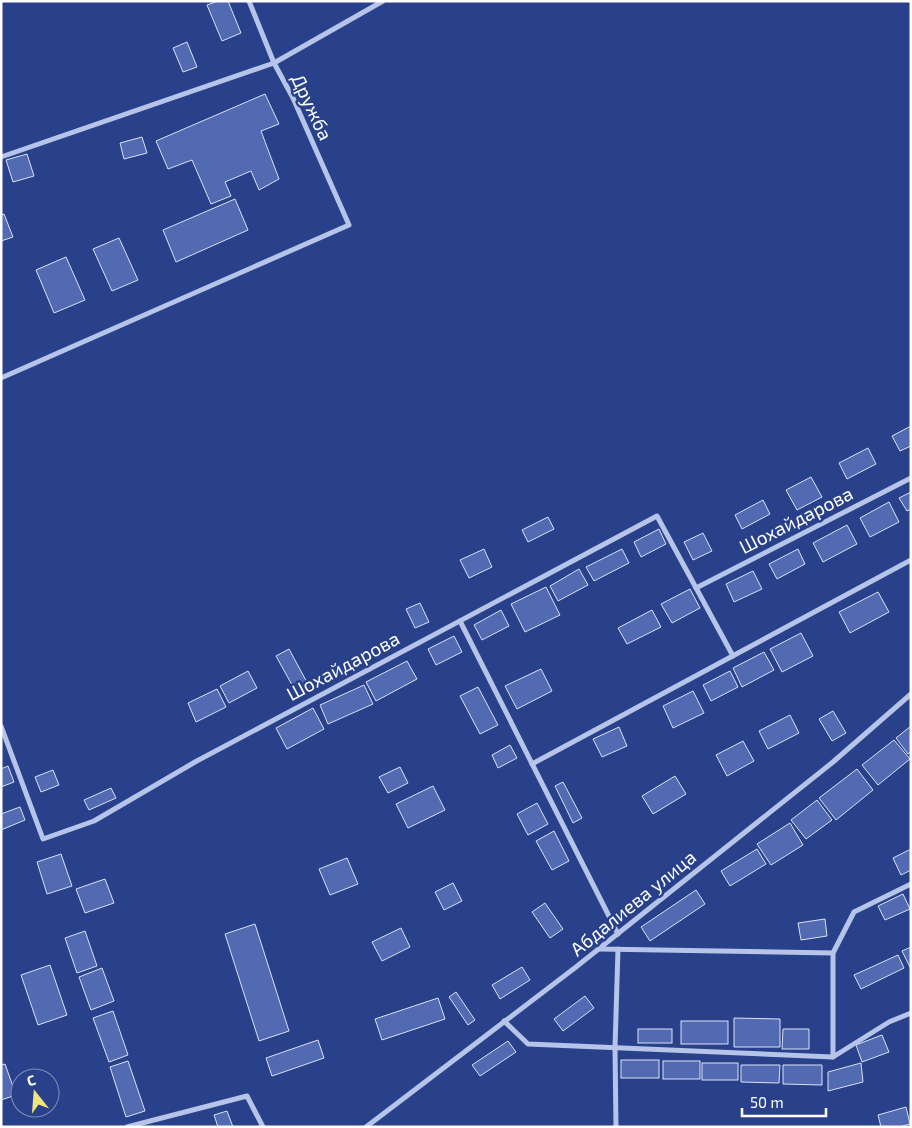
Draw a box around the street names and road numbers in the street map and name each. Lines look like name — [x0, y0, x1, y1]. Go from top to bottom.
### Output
street label: Дружба — [286, 70, 338, 144]
street label: Шохайдарова — [735, 481, 857, 558]
street label: Шохайдарова — [282, 626, 403, 705]
street label: Абдалиева улица — [565, 845, 701, 961]

